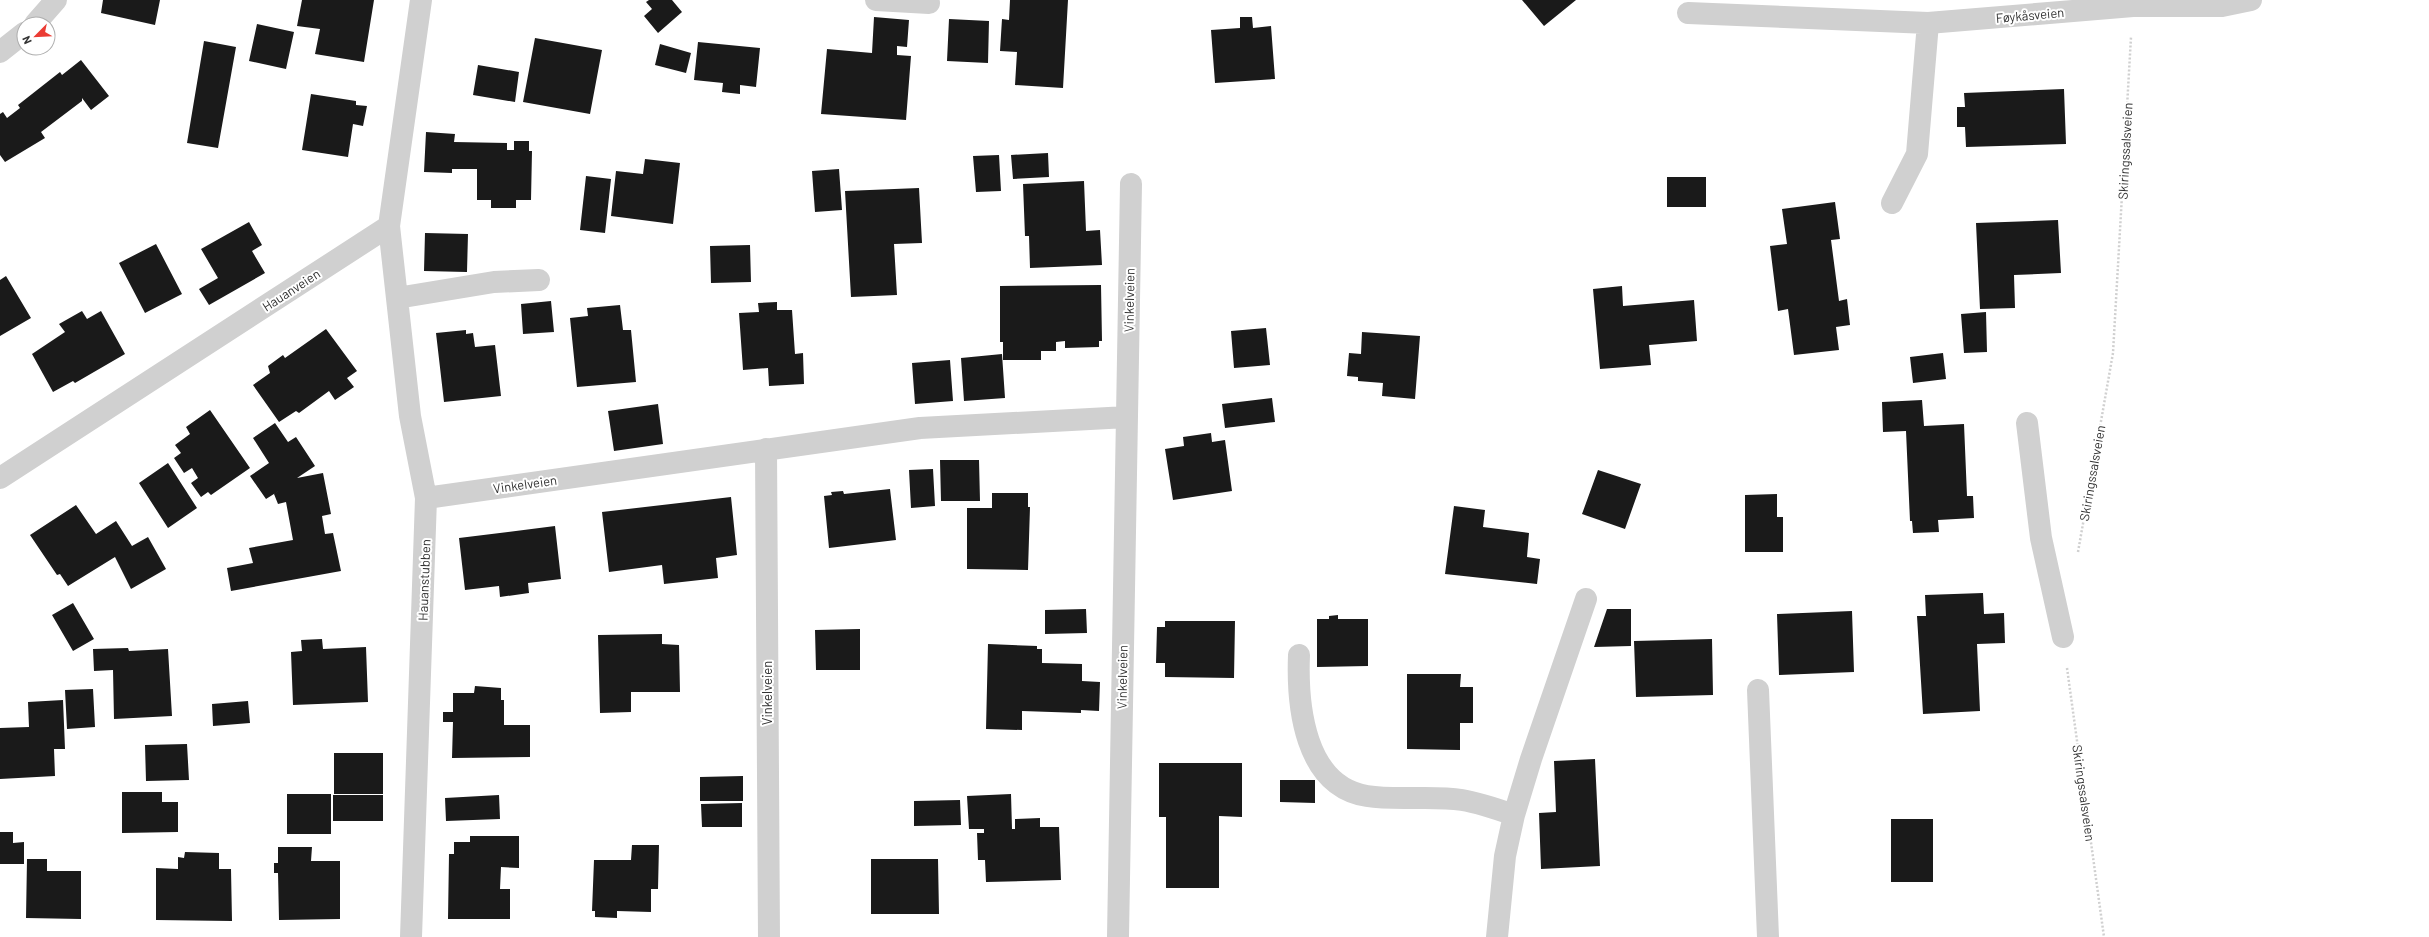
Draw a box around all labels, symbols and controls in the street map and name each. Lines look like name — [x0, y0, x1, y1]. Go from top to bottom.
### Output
street label: Føykåsveien — [1995, 4, 2065, 26]
north arrow — [16, 16, 56, 56]
text: N — [19, 34, 34, 46]
street label: Skiringssalsveien — [2114, 102, 2136, 200]
street label: Hauanveien — [259, 265, 323, 315]
street label: Vinkelveien — [1120, 268, 1138, 332]
street label: Skiringssalsveien — [2076, 424, 2108, 522]
street label: Vinkelveien — [492, 472, 558, 496]
street label: Hauanstubben — [415, 539, 433, 621]
street label: Vinkelveien — [1113, 645, 1131, 709]
street label: Vinkelveien — [759, 661, 775, 725]
street label: Skiringssalsveien — [2069, 744, 2099, 842]

